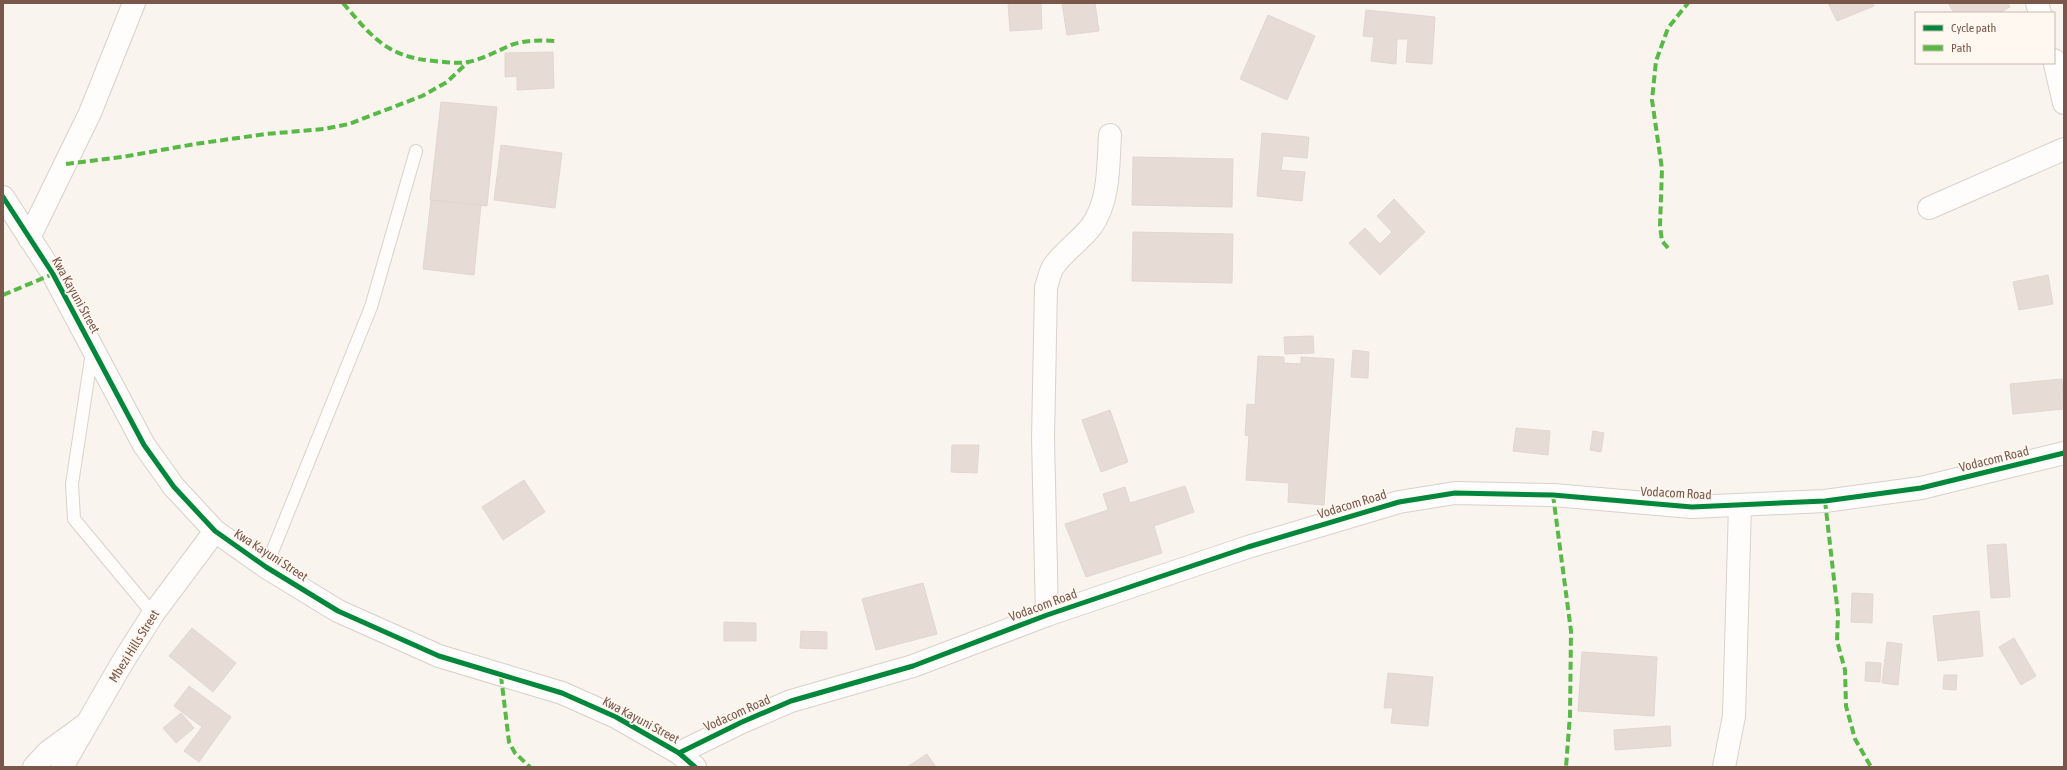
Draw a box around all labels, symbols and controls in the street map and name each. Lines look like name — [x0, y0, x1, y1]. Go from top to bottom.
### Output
legend — [1915, 12, 2055, 64]
text: Cycle path — [1951, 21, 1996, 35]
text: Path — [1951, 41, 1972, 55]
street label: Kwa Kayuni Street — [49, 254, 103, 336]
street label: Vodacom Road — [1958, 443, 2030, 475]
street label: Vodacom Road — [1640, 484, 1712, 502]
street label: Vodacom Road — [1316, 486, 1388, 522]
street label: Kwa Kayuni Street — [231, 526, 311, 585]
street label: Vodacom Road — [1007, 586, 1079, 624]
street label: Mbezi Hills Street — [106, 607, 162, 685]
street label: Vodacom Road — [701, 692, 773, 734]
street label: Kwa Kayuni Street — [600, 693, 682, 747]

